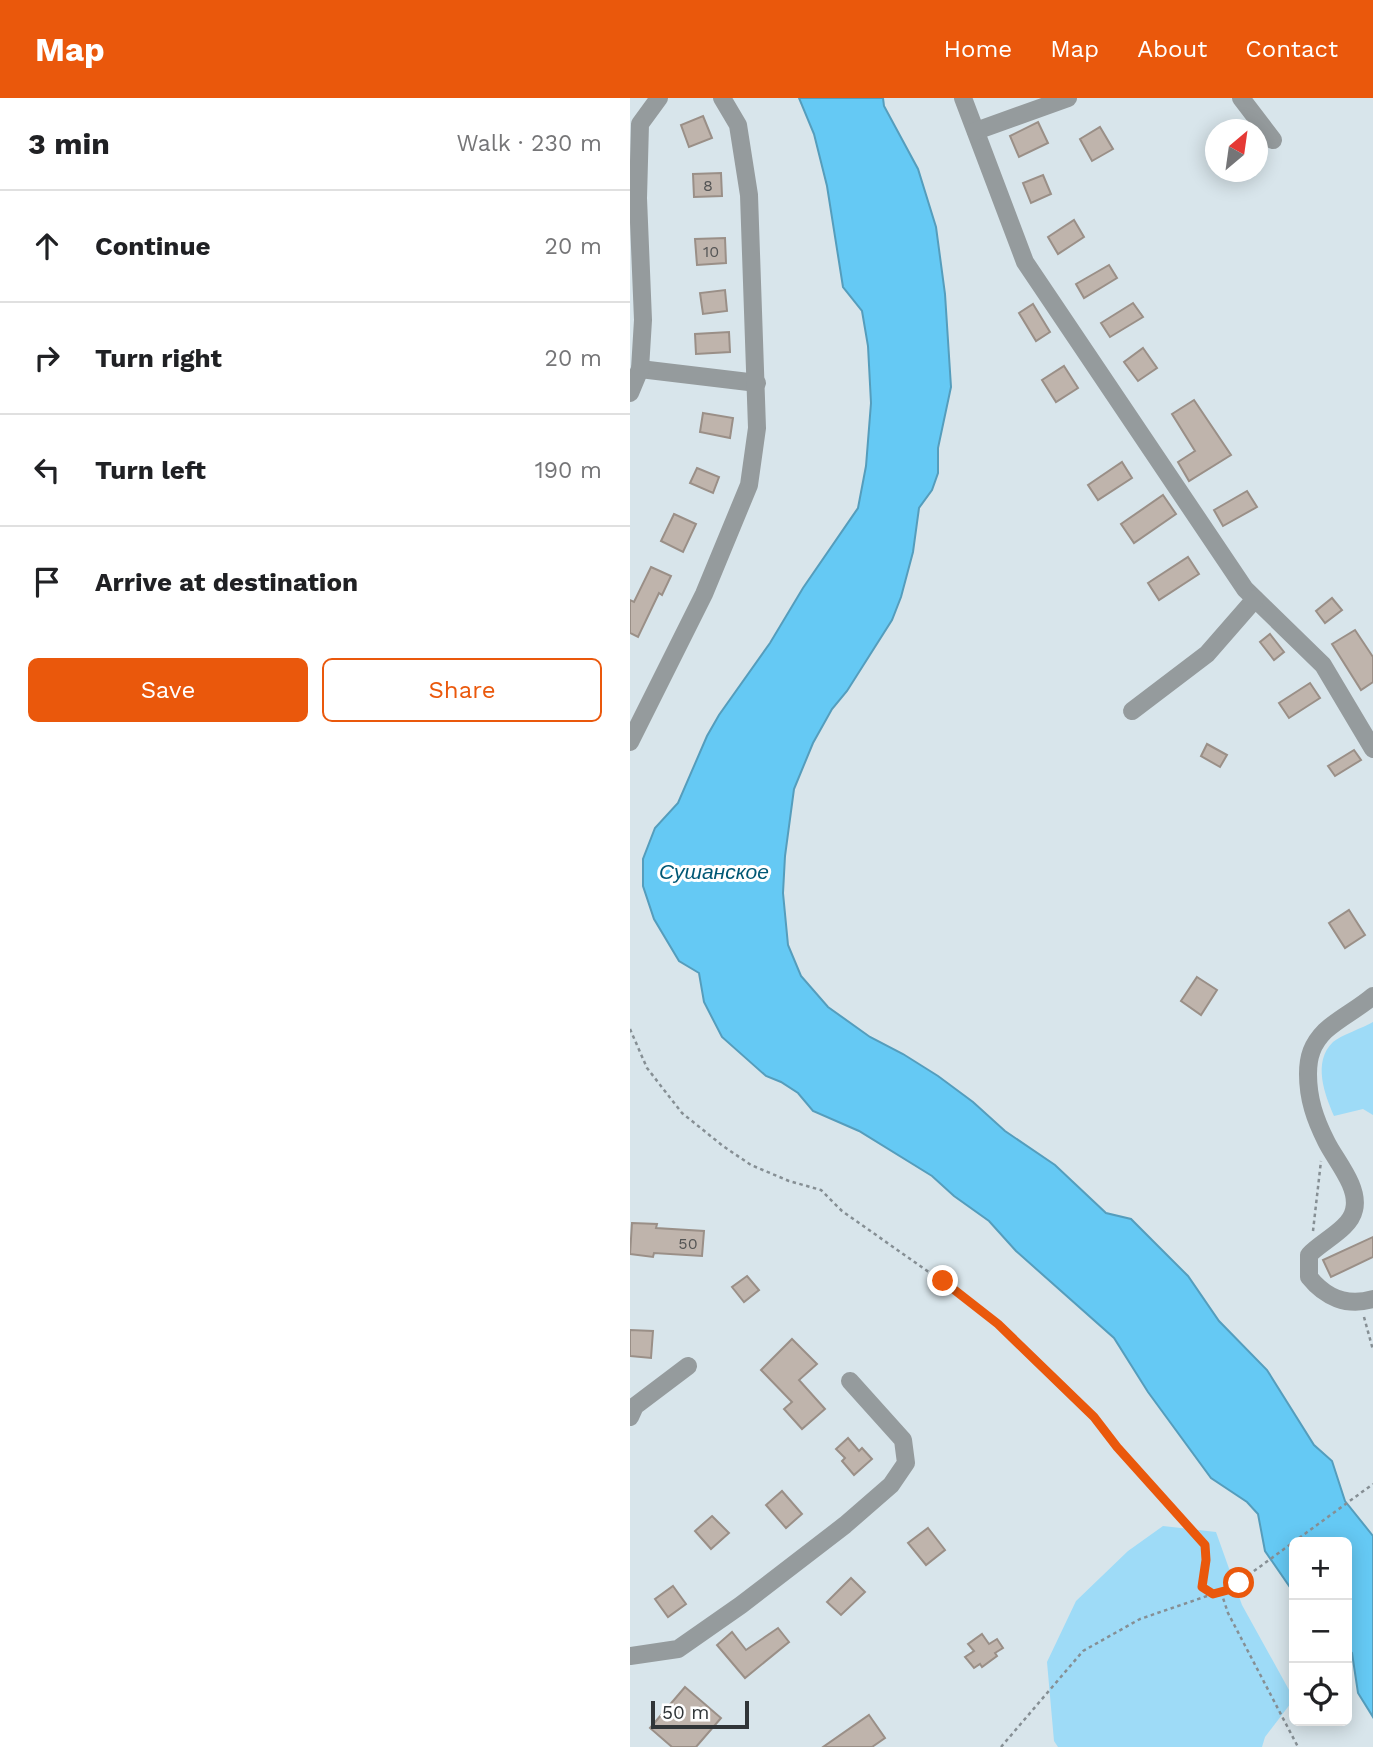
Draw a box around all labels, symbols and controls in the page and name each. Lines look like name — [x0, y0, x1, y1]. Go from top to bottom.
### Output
text: Map — [35, 30, 105, 69]
text: Home — [944, 35, 1012, 63]
text: Map — [1050, 35, 1099, 63]
text: About — [1137, 35, 1207, 63]
text: Contact — [1245, 35, 1338, 63]
north arrow — [1205, 119, 1268, 182]
text: 3 min — [28, 126, 110, 161]
text: Walk · 230 m — [456, 130, 602, 157]
house number: 8 — [703, 176, 713, 195]
icon: ahead — [28, 227, 66, 265]
text: Continue — [95, 231, 211, 261]
text: 20 m — [545, 233, 602, 260]
house number: 10 — [703, 242, 719, 261]
icon: right — [28, 339, 66, 377]
text: Turn right — [95, 343, 222, 373]
text: 20 m — [545, 345, 602, 372]
icon: left — [28, 451, 66, 489]
text: Turn left — [95, 455, 206, 485]
text: 190 m — [535, 457, 602, 484]
icon: arrive — [28, 563, 66, 601]
text: Arrive at destination — [95, 567, 358, 597]
button: Save — [28, 658, 308, 722]
button: Share — [322, 658, 602, 722]
water label: Сушанское — [659, 859, 769, 884]
house number: 50 — [678, 1234, 698, 1253]
route end — [927, 1265, 958, 1296]
map controls — [1289, 1537, 1352, 1726]
button: + — [1289, 1537, 1352, 1600]
route start — [1223, 1567, 1254, 1598]
button: − — [1289, 1600, 1352, 1663]
button: locate — [1289, 1663, 1352, 1726]
scale bar — [651, 1698, 749, 1730]
text: 50 m — [662, 1701, 709, 1724]

